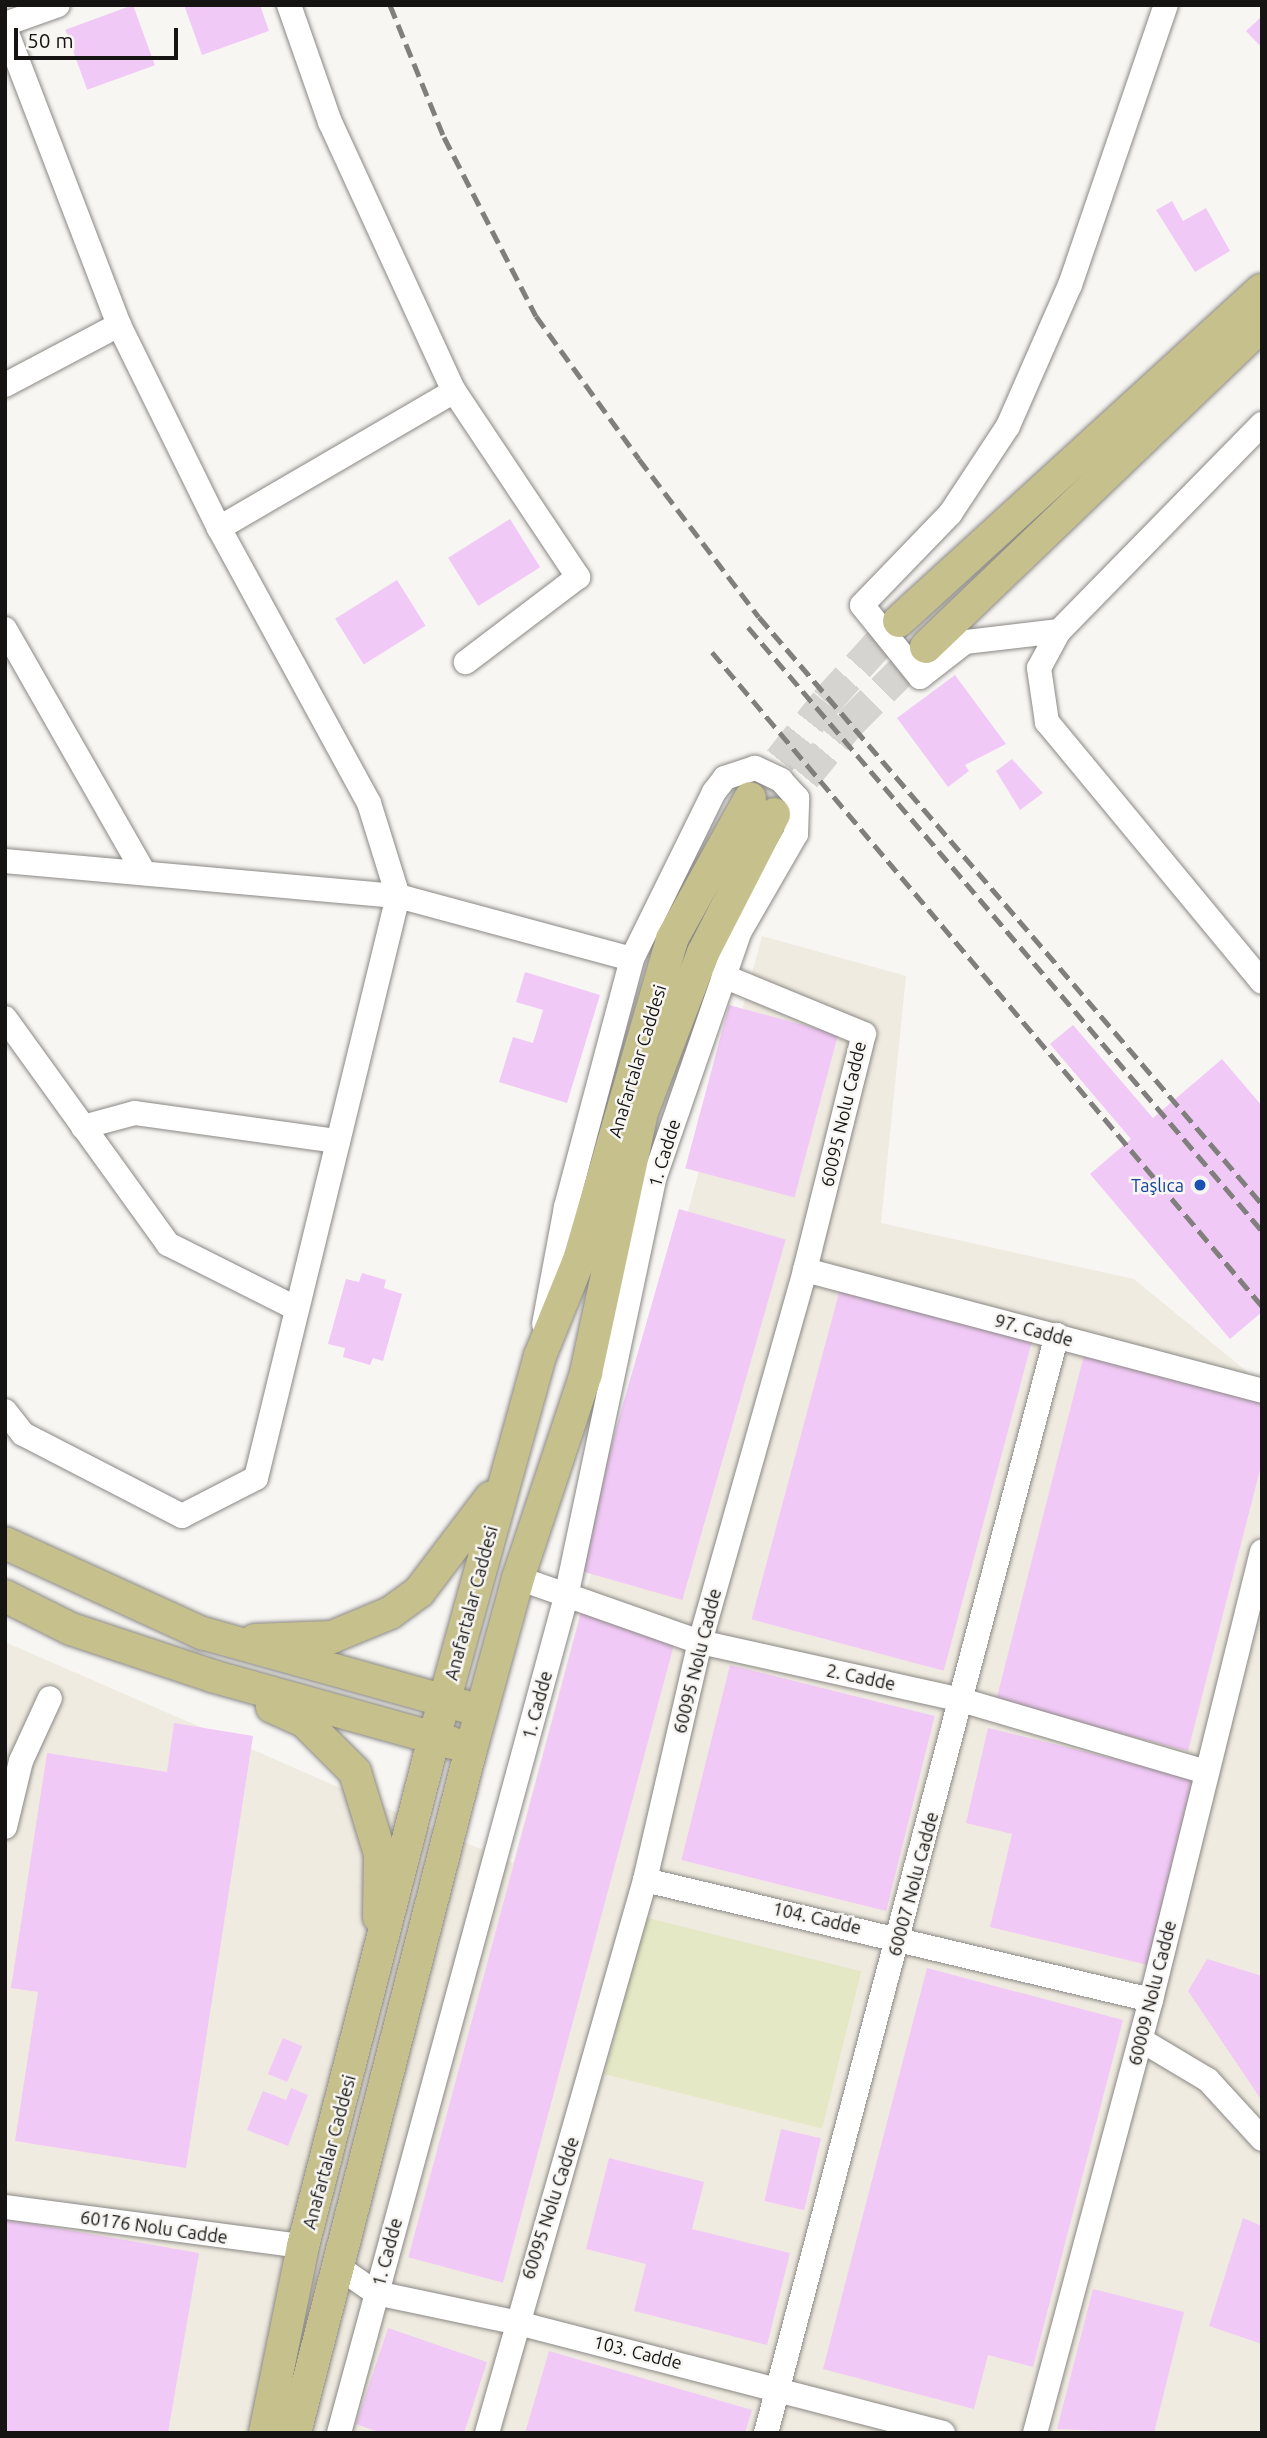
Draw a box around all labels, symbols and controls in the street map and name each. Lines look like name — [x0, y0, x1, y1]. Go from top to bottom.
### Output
scale bar — [18, 14, 182, 58]
text: 50 m — [27, 28, 74, 52]
street label: Anafartalar Caddesi — [603, 982, 671, 1140]
street label: 60095 Nolu Cadde — [816, 1039, 870, 1189]
street label: 1. Cadde — [643, 1116, 685, 1190]
place label: Taşlıca — [1131, 1174, 1184, 1196]
marker: Taşlıca — [1190, 1175, 1210, 1195]
street label: 97. Cadde — [992, 1309, 1076, 1351]
street label: Anafartalar Caddesi — [440, 1523, 502, 1683]
street label: 60095 Nolu Cadde — [669, 1586, 725, 1736]
street label: 2. Cadde — [825, 1659, 897, 1695]
street label: 1. Cadde — [518, 1668, 556, 1742]
street label: 60007 Nolu Cadde — [883, 1809, 943, 1959]
street label: 104. Cadde — [771, 1897, 863, 1939]
street label: 60009 Nolu Cadde — [1124, 1918, 1180, 2068]
street label: Anafartalar Caddesi — [298, 2072, 360, 2232]
street label: 60095 Nolu Cadde — [517, 2134, 583, 2282]
street label: 60176 Nolu Cadde — [79, 2206, 229, 2248]
street label: 1. Cadde — [368, 2215, 406, 2289]
street label: 103. Cadde — [592, 2331, 684, 2373]

